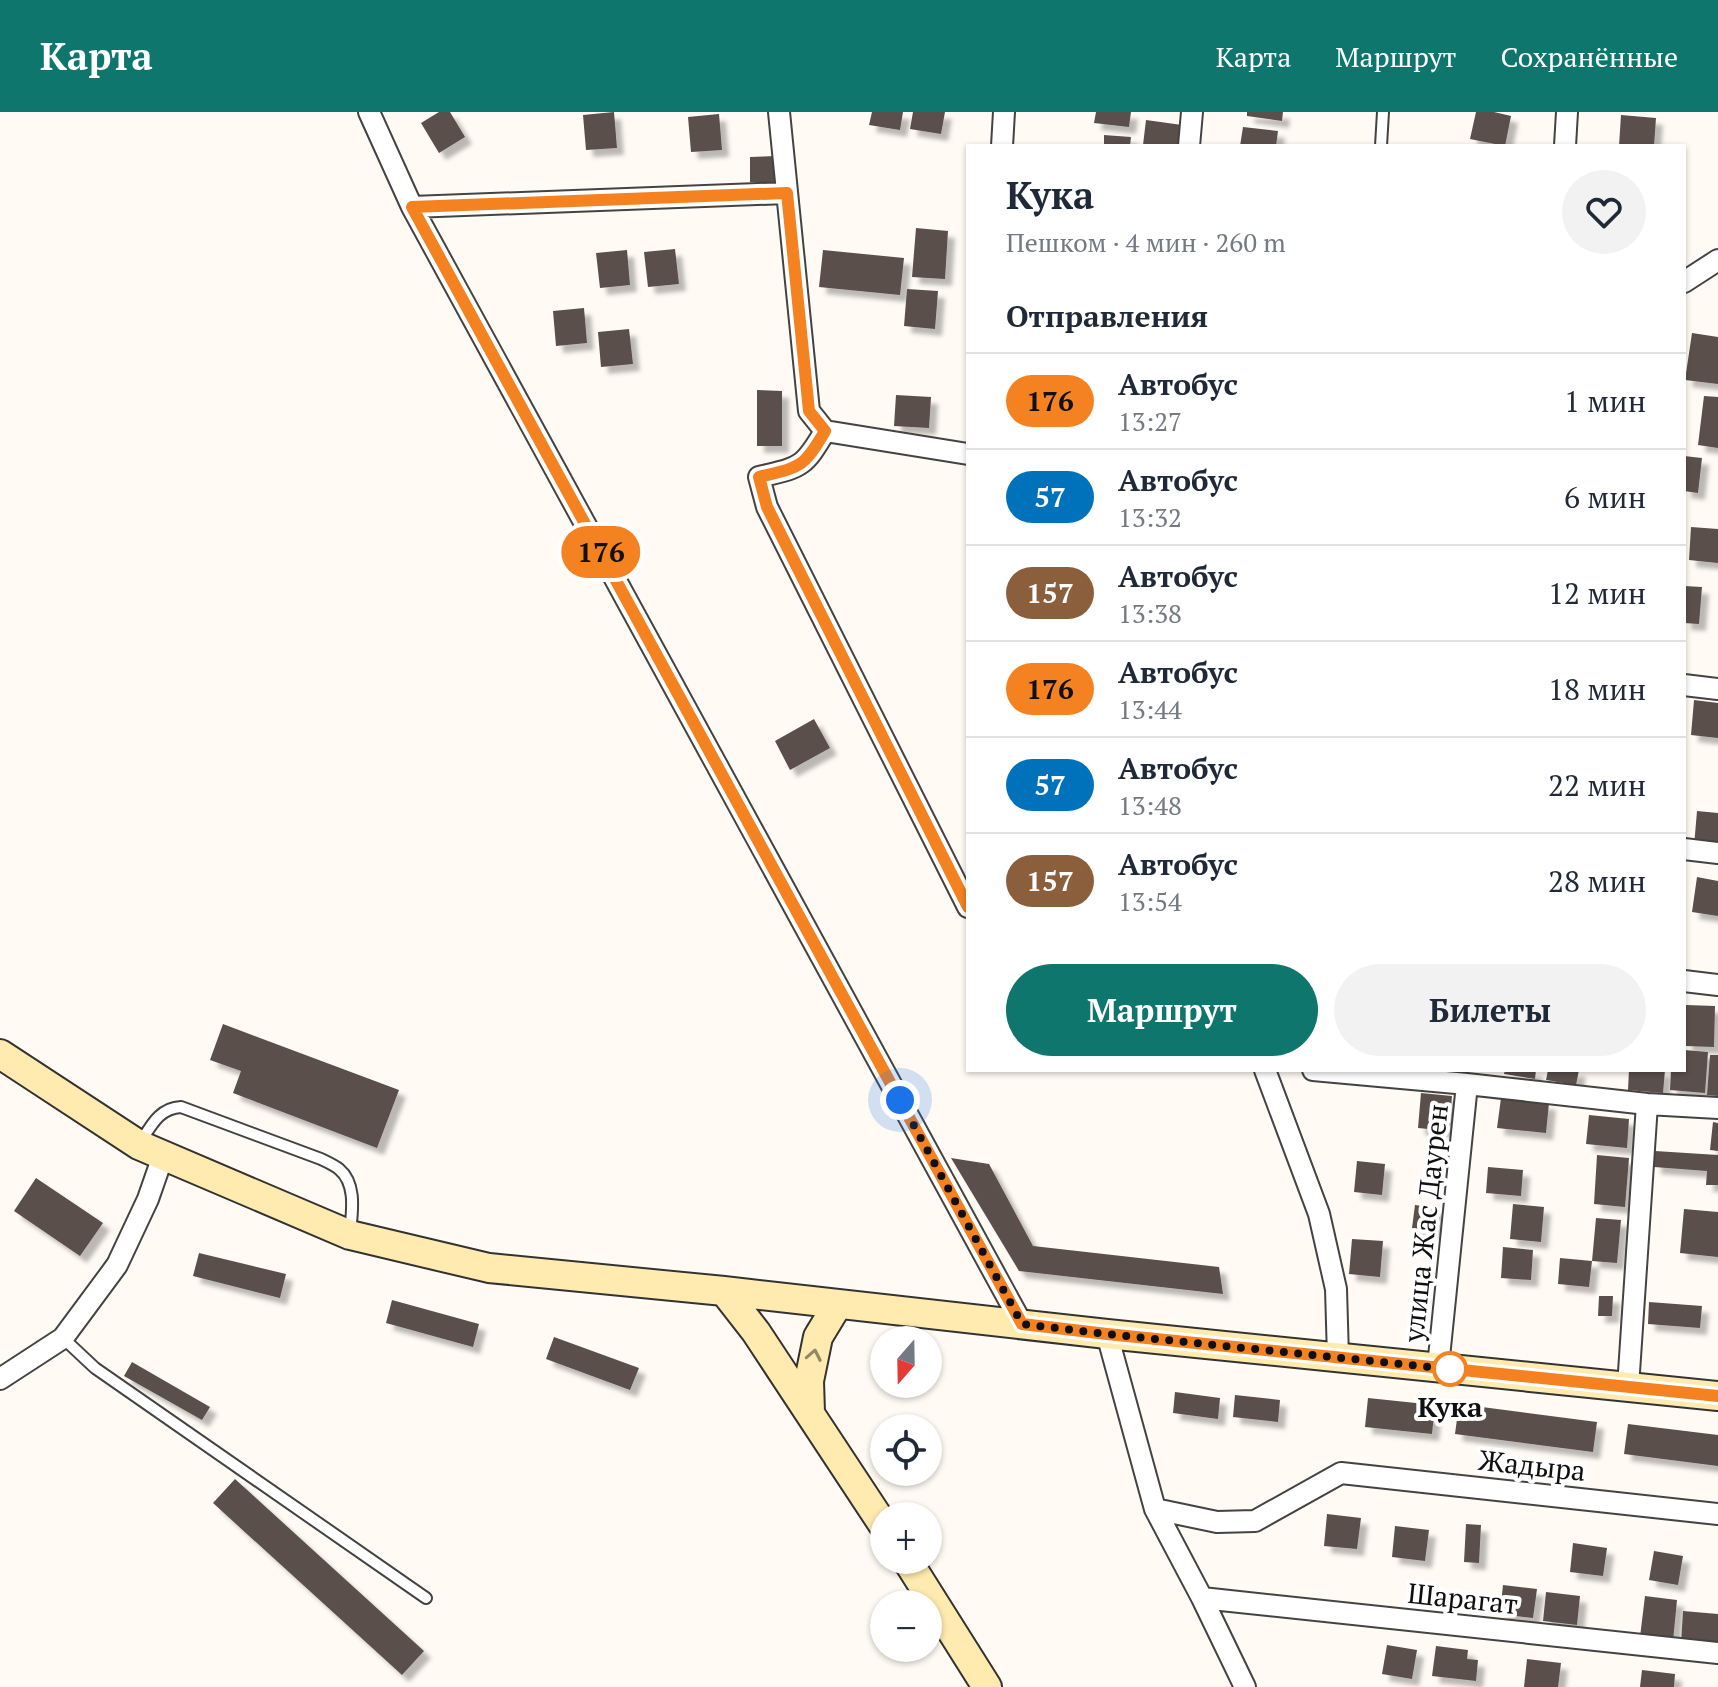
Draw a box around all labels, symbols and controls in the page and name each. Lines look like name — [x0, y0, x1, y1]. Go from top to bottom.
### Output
text: Карта — [40, 31, 153, 81]
text: Карта — [1216, 38, 1291, 75]
text: Маршрут — [1335, 38, 1457, 75]
text: Сохранённые — [1501, 38, 1678, 75]
text: Кука — [1006, 170, 1094, 220]
button: heart — [1562, 170, 1646, 254]
text: Пешком · 4 мин · 260 m — [1006, 225, 1286, 259]
text: Отправления — [1006, 296, 1208, 336]
text: Автобус — [1118, 364, 1238, 404]
text: 1 мин — [1564, 381, 1646, 421]
text: 176 — [1026, 382, 1074, 419]
text: 13:27 — [1118, 404, 1182, 438]
text: Автобус — [1118, 460, 1238, 500]
text: 6 мин — [1564, 477, 1646, 517]
text: 57 — [1034, 478, 1066, 515]
text: 13:32 — [1118, 500, 1182, 534]
line badge: 176 — [555, 526, 647, 578]
text: 176 — [577, 533, 625, 570]
text: Автобус — [1118, 556, 1238, 596]
text: 12 мин — [1548, 573, 1646, 613]
text: 157 — [1026, 574, 1074, 611]
text: 13:38 — [1118, 596, 1182, 630]
text: Автобус — [1118, 652, 1238, 692]
text: 18 мин — [1548, 669, 1646, 709]
text: 176 — [1026, 670, 1074, 707]
text: 13:44 — [1118, 692, 1182, 726]
text: Автобус — [1118, 748, 1238, 788]
text: 22 мин — [1548, 765, 1646, 805]
text: 57 — [1034, 766, 1066, 803]
text: 13:48 — [1118, 788, 1182, 822]
text: Автобус — [1118, 844, 1238, 884]
text: 28 мин — [1548, 861, 1646, 901]
text: 157 — [1026, 862, 1074, 899]
text: 13:54 — [1118, 884, 1182, 918]
button: Маршрут — [1006, 964, 1318, 1056]
button: Билеты — [1334, 964, 1646, 1056]
your location — [880, 1080, 920, 1120]
street label: улица Жас Даурен — [1394, 1102, 1456, 1345]
north arrow — [870, 1326, 942, 1398]
map controls — [870, 1326, 942, 1662]
one-way arrow — [805, 1349, 822, 1363]
marker: Кука — [1433, 1352, 1467, 1386]
place label: Кука — [1417, 1388, 1483, 1425]
button: locate — [870, 1414, 942, 1486]
street label: Жадыра — [1477, 1441, 1587, 1489]
button: + — [870, 1502, 942, 1574]
street label: Шарагат — [1406, 1574, 1520, 1622]
button: − — [870, 1590, 942, 1662]

